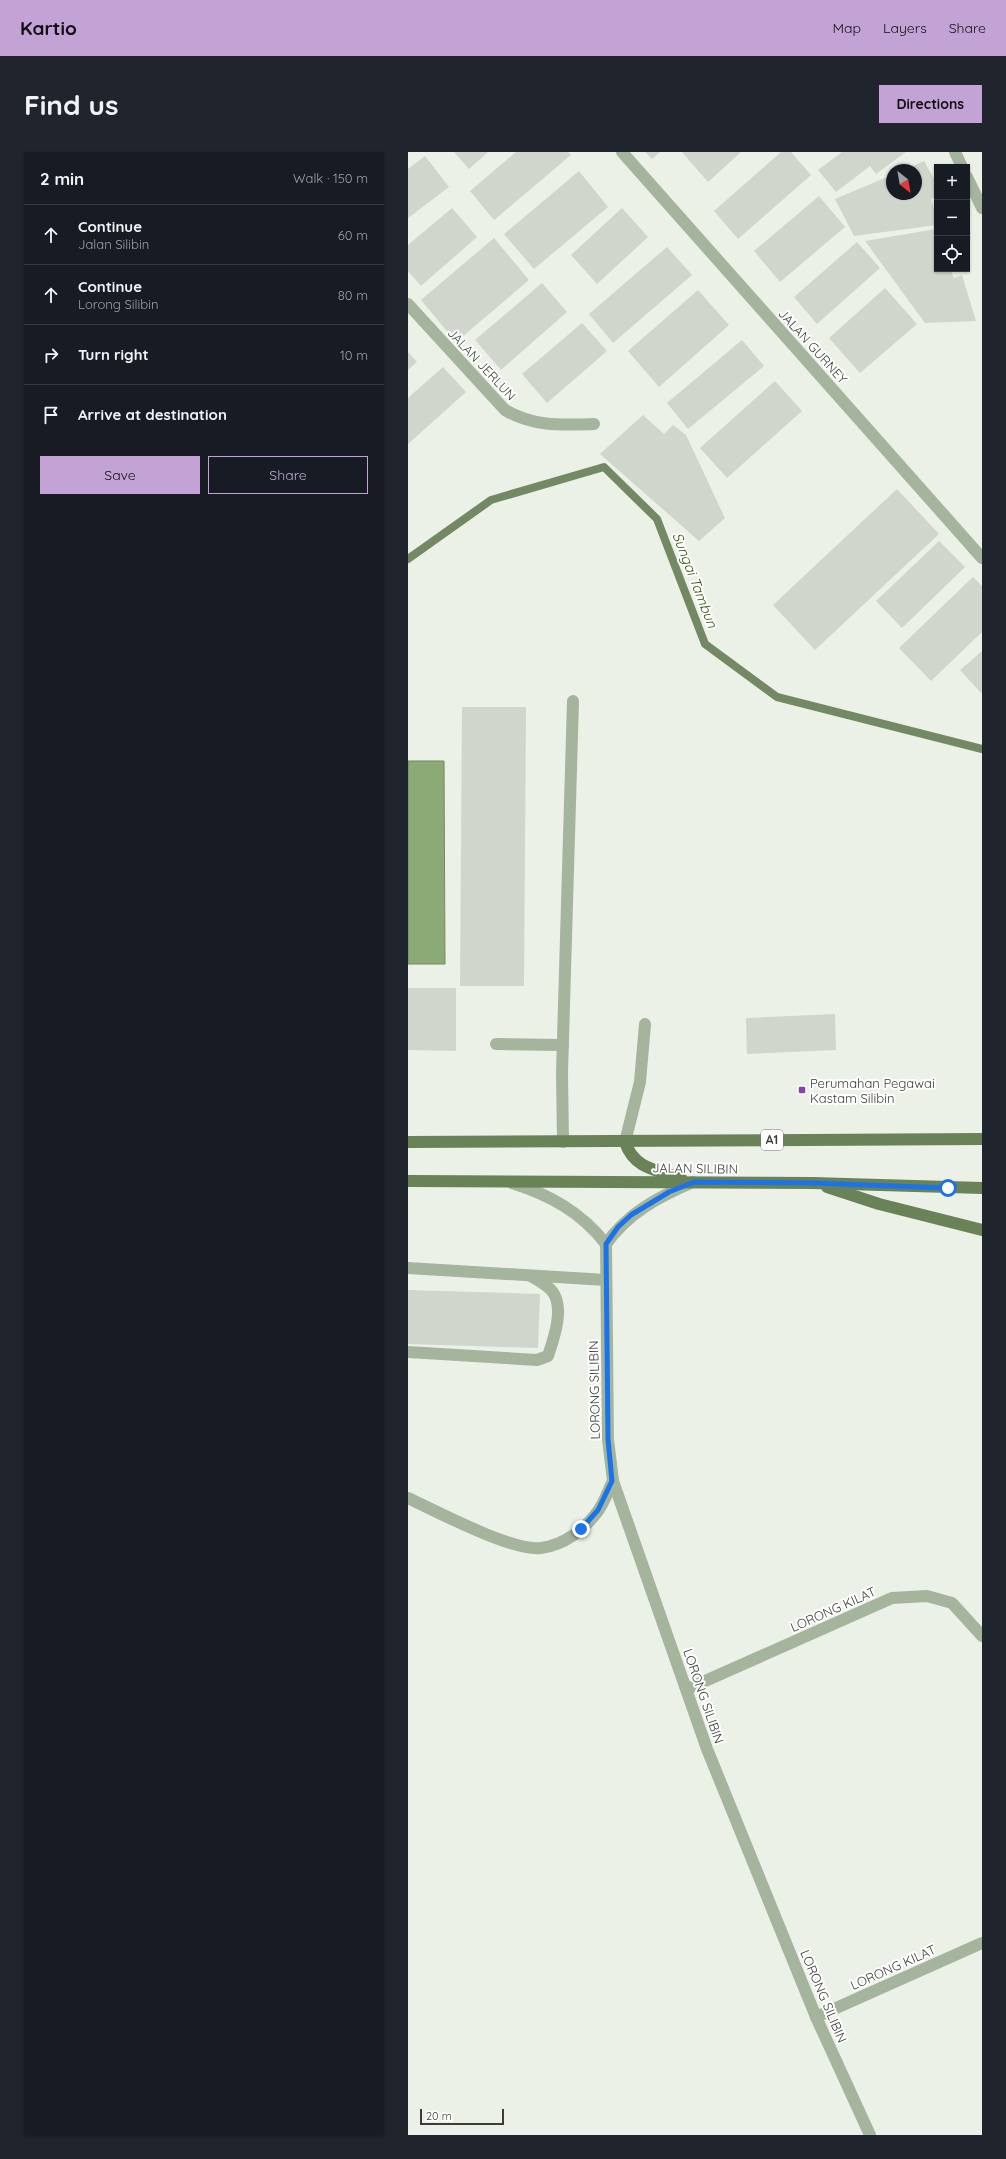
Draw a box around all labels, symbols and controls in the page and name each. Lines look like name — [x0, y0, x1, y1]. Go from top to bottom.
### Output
text: Kartio — [20, 16, 77, 40]
text: Map — [832, 19, 861, 37]
text: Layers — [883, 19, 927, 37]
text: Share — [949, 19, 986, 37]
button: Directions — [879, 85, 982, 123]
text: Find us — [24, 87, 118, 122]
north arrow — [886, 164, 922, 200]
map controls — [934, 164, 970, 272]
button: + — [934, 164, 970, 200]
text: 2 min — [40, 168, 84, 189]
text: Walk · 150 m — [293, 170, 368, 186]
button: − — [934, 200, 970, 236]
text: Continue — [78, 217, 142, 236]
icon: ahead — [40, 224, 62, 246]
text: 60 m — [338, 227, 368, 243]
text: Jalan Silibin — [78, 236, 149, 252]
button: locate — [934, 236, 970, 272]
text: Continue — [78, 277, 142, 296]
icon: ahead — [40, 284, 62, 306]
text: 80 m — [338, 287, 368, 303]
text: Lorong Silibin — [78, 296, 159, 312]
street label: JALAN GURNEY — [775, 305, 851, 387]
street label: JALAN JERLUN — [444, 325, 520, 403]
icon: right — [40, 344, 62, 366]
text: Turn right — [78, 345, 149, 364]
text: 10 m — [340, 347, 368, 363]
icon: arrive — [40, 404, 62, 426]
text: Arrive at destination — [78, 405, 227, 424]
button: Save — [40, 456, 200, 494]
button: Share — [208, 456, 368, 494]
water label: Sungai Tambun — [669, 530, 722, 631]
place label: Perumahan Pegawai Kastam Silibin — [810, 1075, 935, 1106]
marker: Perumahan Pegawai Kastam Silibin — [797, 1085, 807, 1095]
road number: A1 — [761, 1130, 783, 1150]
street label: JALAN SILIBIN — [652, 1159, 738, 1177]
route start — [939, 1179, 957, 1197]
street label: LORONG SILIBIN — [585, 1340, 603, 1440]
route end — [572, 1520, 590, 1538]
street label: LORONG KILAT — [788, 1583, 878, 1635]
street label: LORONG SILIBIN — [680, 1646, 728, 1746]
street label: LORONG KILAT — [848, 1941, 938, 1993]
street label: LORONG SILIBIN — [797, 1947, 851, 2045]
scale bar — [420, 2107, 504, 2126]
text: 20 m — [426, 2109, 452, 2123]

